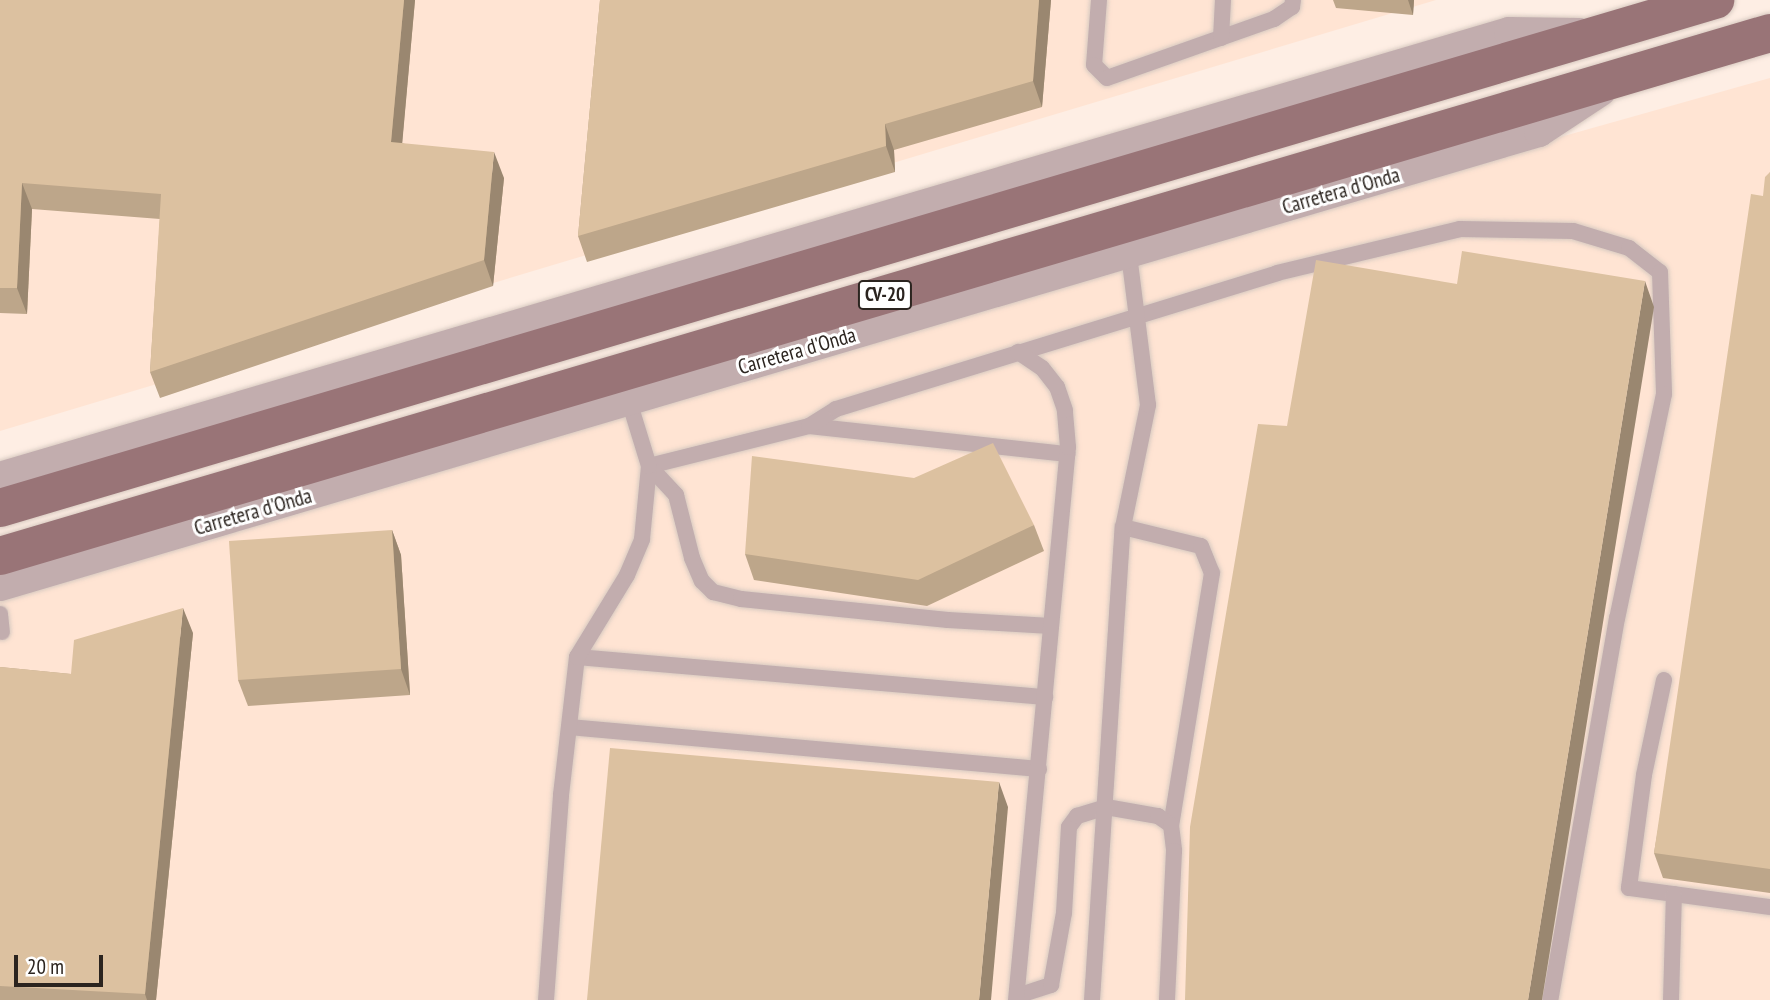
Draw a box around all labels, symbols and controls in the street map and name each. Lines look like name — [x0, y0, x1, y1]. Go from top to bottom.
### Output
street label: Carretera d'Onda — [1279, 162, 1403, 220]
road number: CV-20 — [857, 280, 913, 310]
street label: Carretera d'Onda — [735, 322, 859, 380]
street label: Carretera d'Onda — [191, 483, 315, 541]
scale bar — [18, 940, 107, 984]
text: 20 m — [27, 953, 64, 980]

